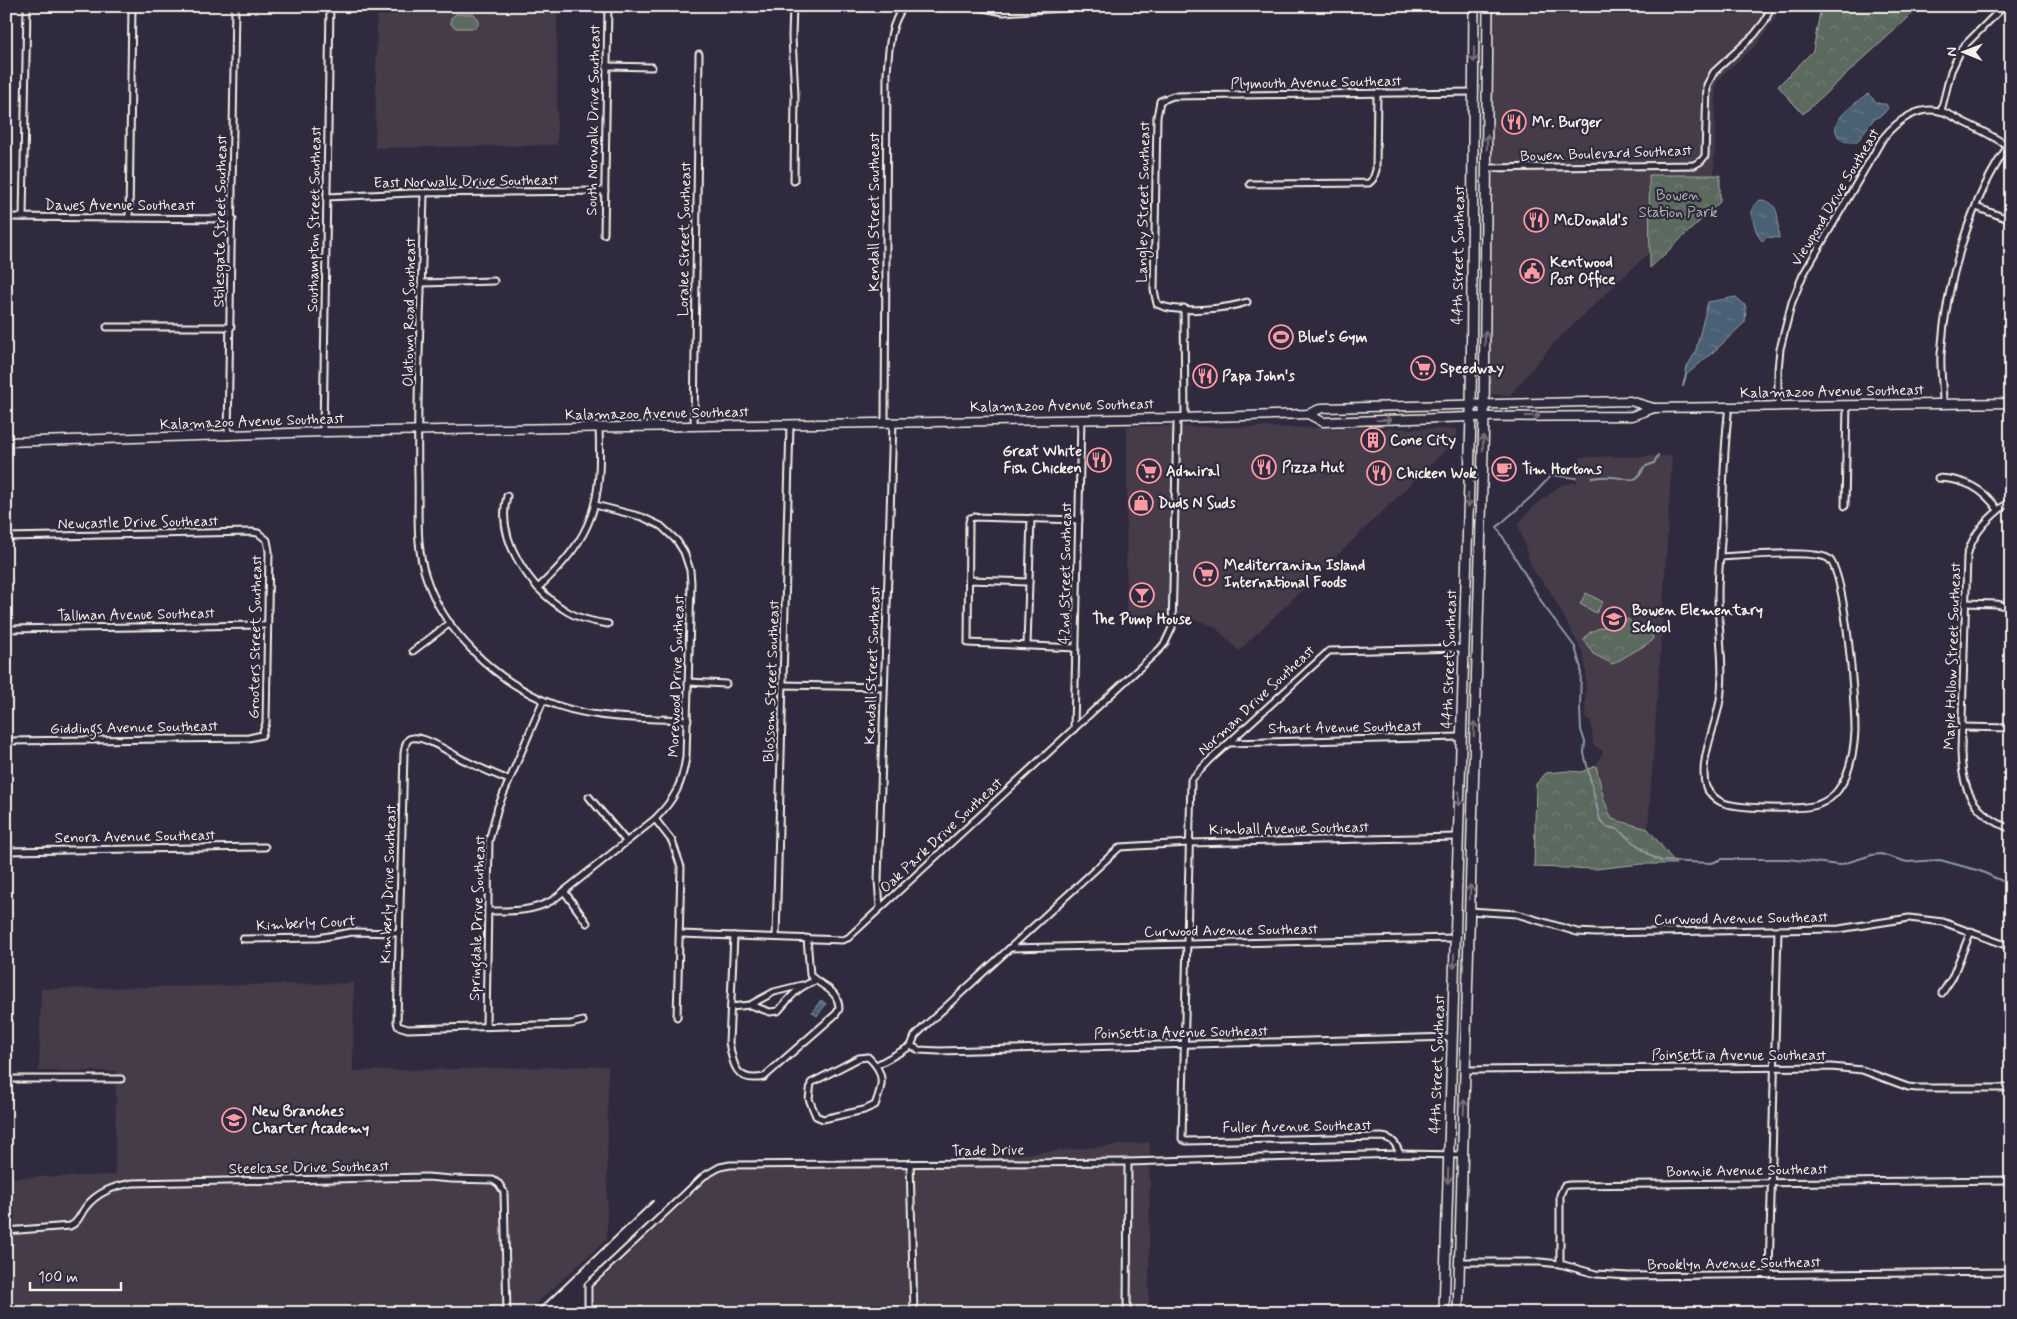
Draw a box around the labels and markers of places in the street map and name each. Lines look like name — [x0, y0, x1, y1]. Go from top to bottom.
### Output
restaurant icon: Mr. Burger — [1501, 109, 1527, 135]
place label: Mr. Burger — [1532, 113, 1603, 135]
restaurant icon: McDonald's — [1523, 207, 1549, 233]
place label: McDonald's — [1554, 211, 1628, 231]
place label: Kentwood Post Office — [1550, 253, 1616, 290]
public building icon: Kentwood Post Office — [1519, 258, 1545, 284]
sports icon: Blue's Gym — [1268, 324, 1294, 350]
place label: Blue's Gym — [1298, 328, 1367, 348]
supermarket icon: Speedway — [1410, 355, 1436, 381]
place label: Speedway — [1440, 359, 1504, 379]
restaurant icon: Papa John's — [1192, 363, 1218, 389]
place label: Papa John's — [1222, 367, 1295, 387]
building icon: Cone City — [1360, 427, 1386, 453]
place label: Cone City — [1390, 431, 1456, 451]
place label: Great White Fish Chicken — [1002, 442, 1082, 479]
restaurant icon: Great White Fish Chicken — [1086, 447, 1112, 473]
restaurant icon: Pizza Hut — [1251, 454, 1277, 480]
cafe icon: Tim Hortons — [1491, 456, 1517, 482]
supermarket icon: Admiral — [1136, 458, 1162, 484]
place label: Pizza Hut — [1282, 458, 1345, 478]
restaurant icon: Chicken Wok — [1366, 460, 1392, 486]
place label: Tim Hortons — [1522, 460, 1602, 480]
place label: Admiral — [1166, 462, 1220, 482]
place label: Chicken Wok — [1396, 464, 1477, 484]
shop icon: Duds N Suds — [1128, 490, 1154, 516]
place label: Duds N Suds — [1158, 494, 1236, 514]
place label: Mediterranian Island International Foods — [1224, 556, 1366, 593]
supermarket icon: Mediterranian Island International Foods — [1193, 561, 1219, 587]
bar icon: The Pump House — [1129, 582, 1155, 608]
place label: Bowen Elementary School — [1632, 601, 1763, 638]
school or university icon: Bowen Elementary School — [1601, 606, 1627, 632]
place label: The Pump House — [1092, 610, 1192, 630]
place label: New Branches Charter Academy — [252, 1102, 369, 1139]
school or university icon: New Branches Charter Academy — [221, 1107, 247, 1133]

